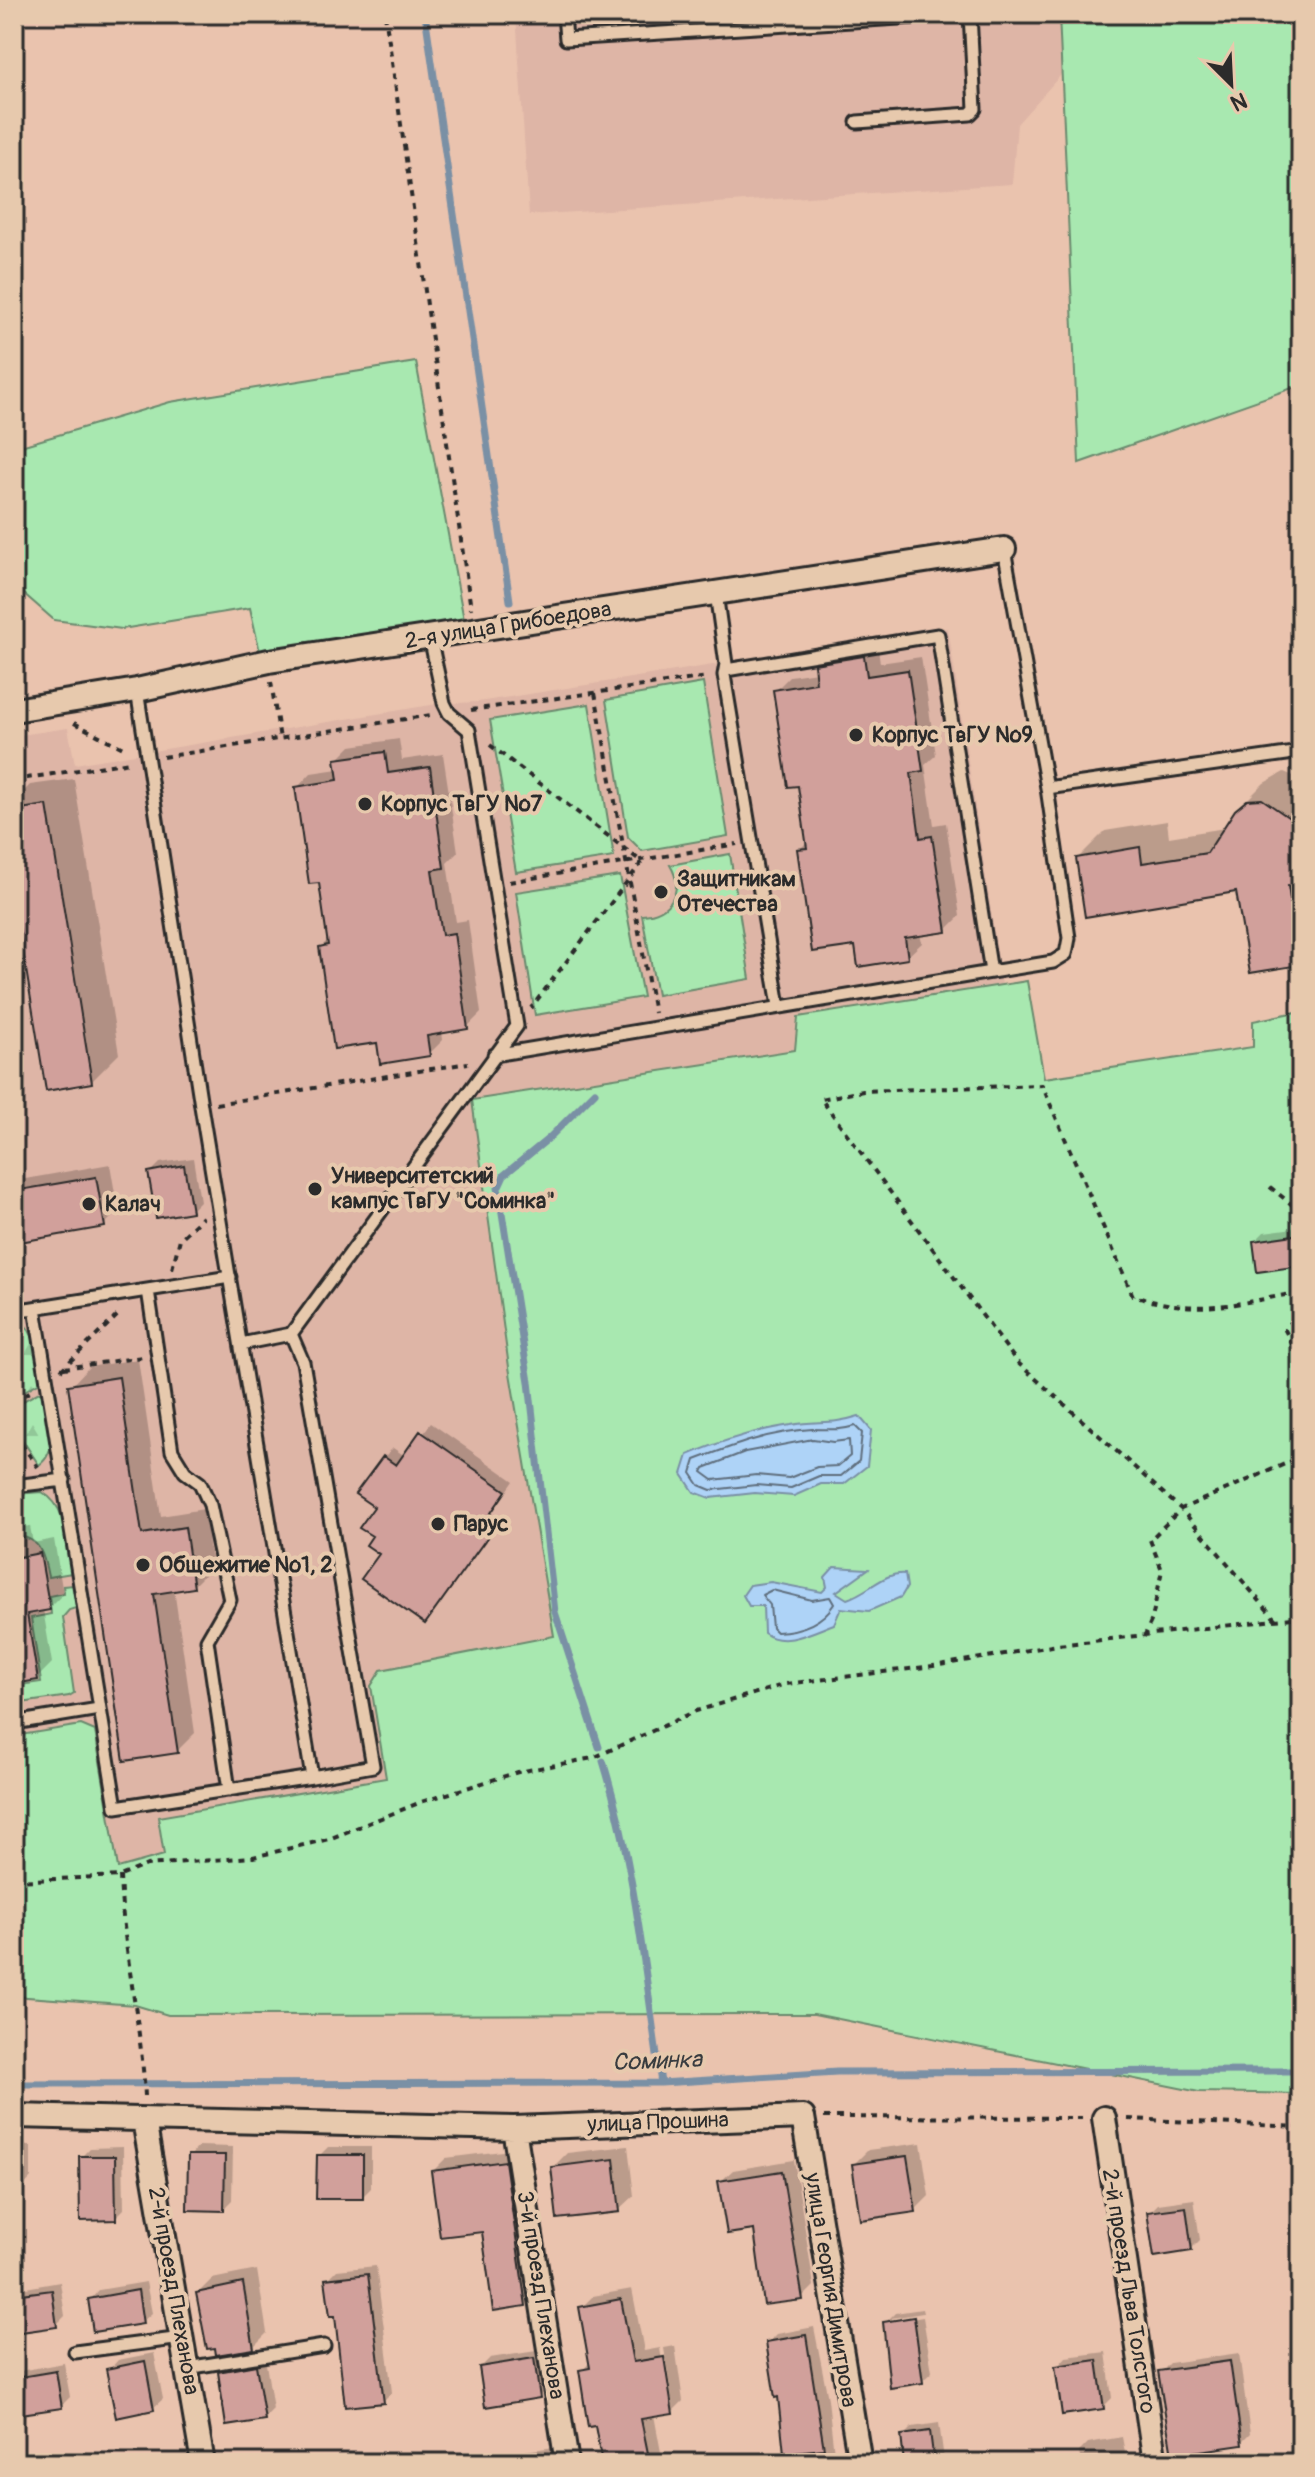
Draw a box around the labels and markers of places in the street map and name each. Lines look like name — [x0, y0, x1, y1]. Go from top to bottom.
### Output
place label: Корпус ТвГУ №9 — [872, 721, 1033, 749]
marker: Корпус ТвГУ №9 — [847, 726, 865, 744]
place label: Корпус ТвГУ №7 — [381, 790, 543, 818]
marker: Корпус ТвГУ №7 — [356, 795, 374, 813]
place label: Защитникам Отечества — [677, 865, 796, 918]
marker: Защитникам Отечества — [652, 883, 670, 901]
place label: Университетский кампус ТвГУ "Соминка" — [331, 1162, 555, 1215]
marker: Университетский кампус ТвГУ "Соминка" — [306, 1180, 324, 1198]
place label: Калач — [105, 1190, 161, 1218]
marker: Калач — [80, 1195, 98, 1213]
place label: Парус — [454, 1510, 508, 1538]
marker: Парус — [429, 1515, 447, 1533]
place label: Общежитие №1, 2 — [159, 1551, 332, 1579]
marker: Общежитие №1, 2 — [134, 1556, 152, 1574]

